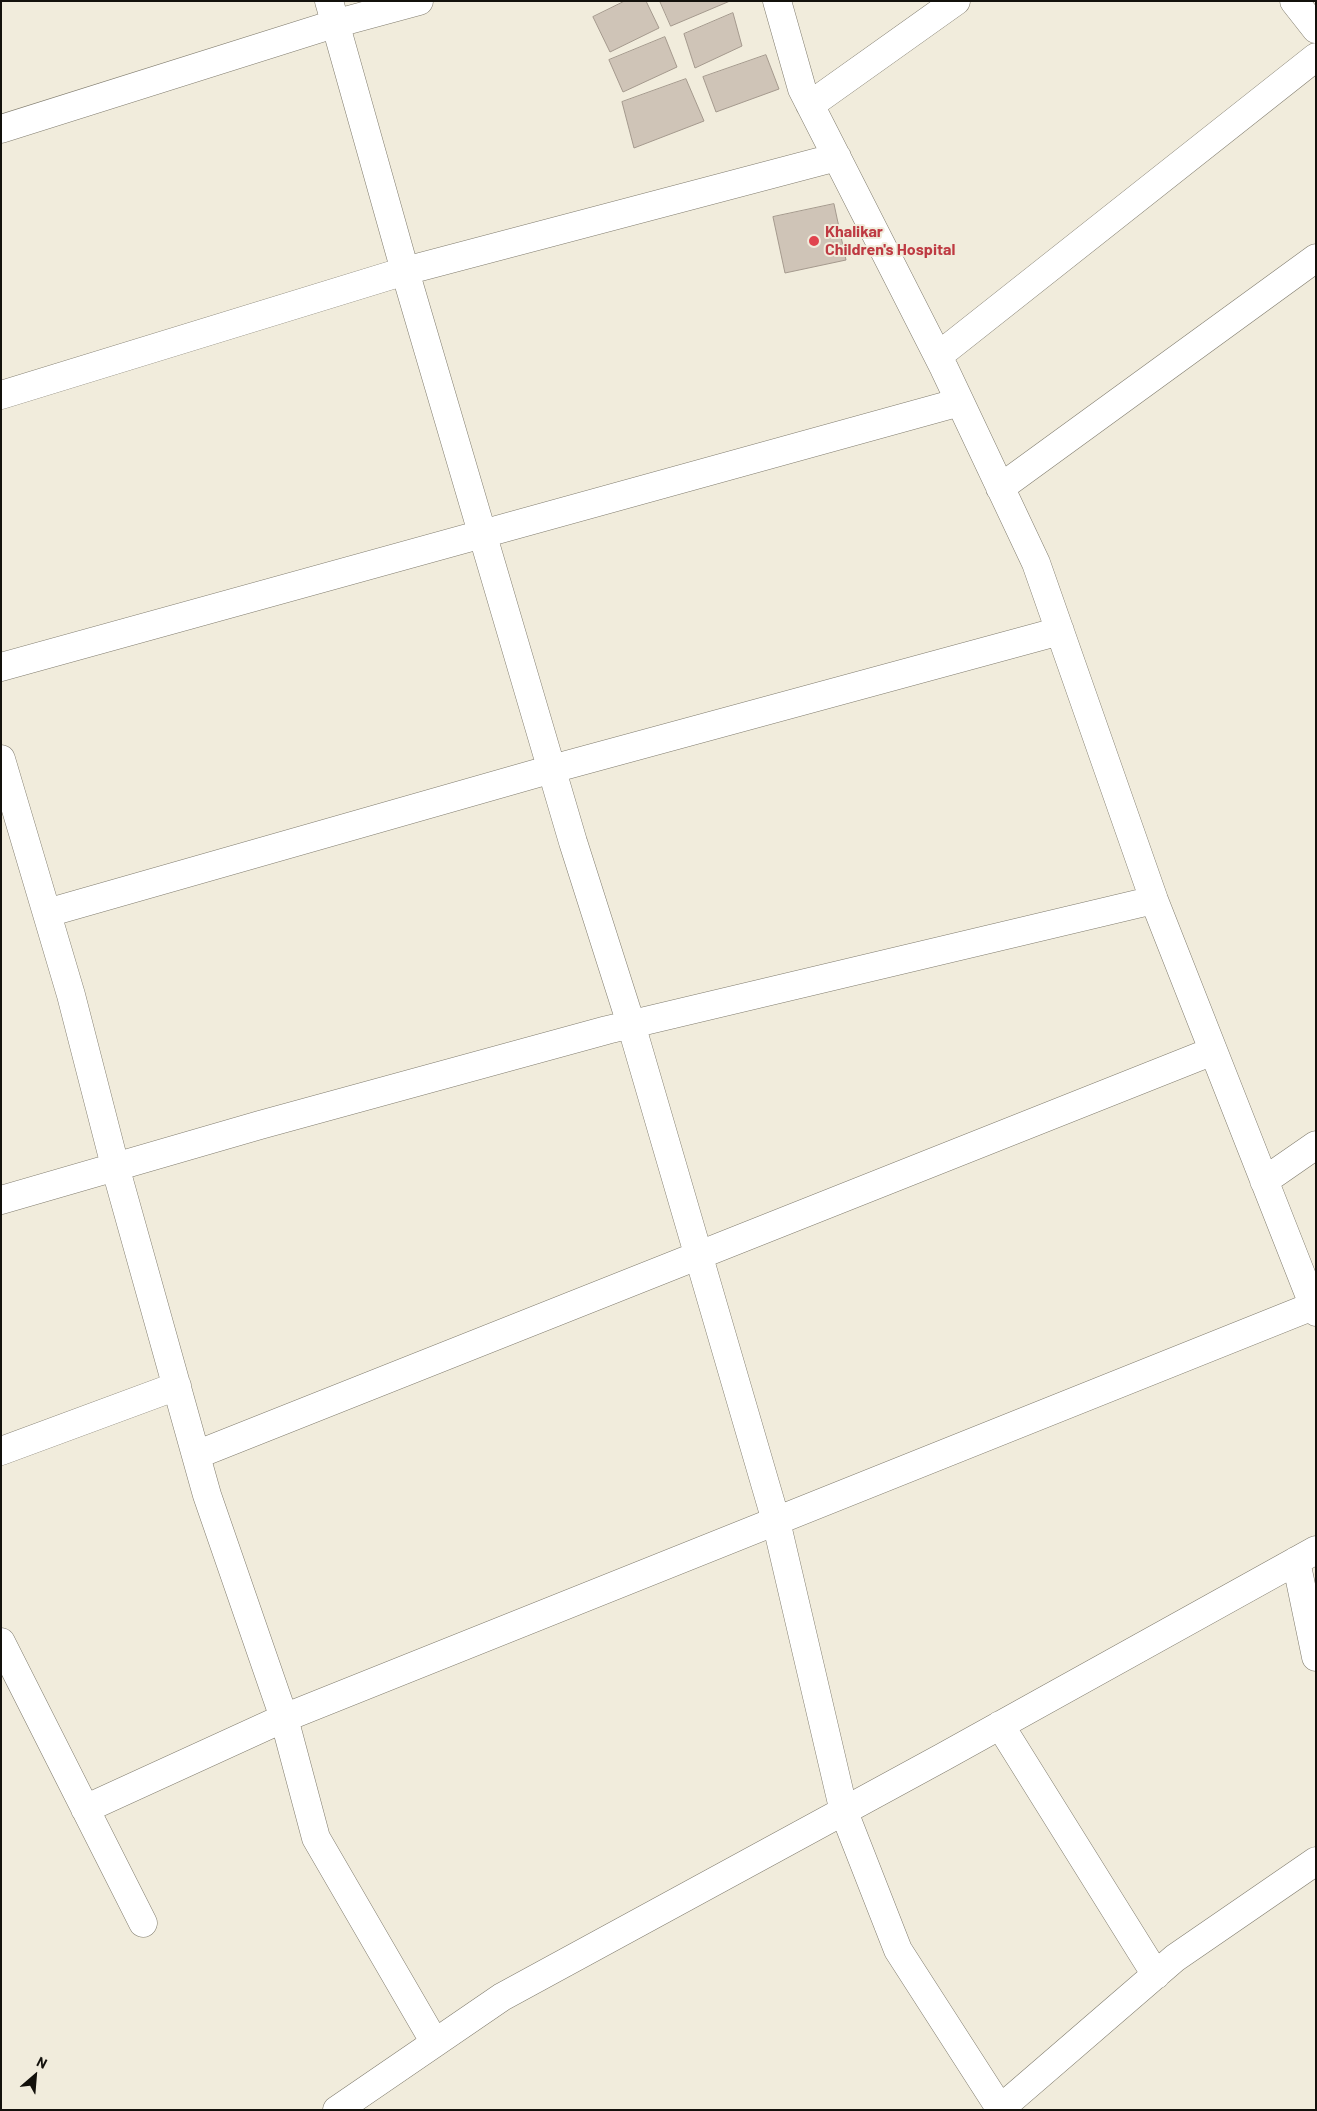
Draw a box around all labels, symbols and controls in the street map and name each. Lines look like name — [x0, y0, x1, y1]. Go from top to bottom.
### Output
place label: Khalikar Children's Hospital — [825, 222, 955, 260]
marker: Khalikar Children's Hospital — [807, 234, 821, 248]
north arrow — [10, 2051, 60, 2101]
text: N — [34, 2053, 50, 2072]

